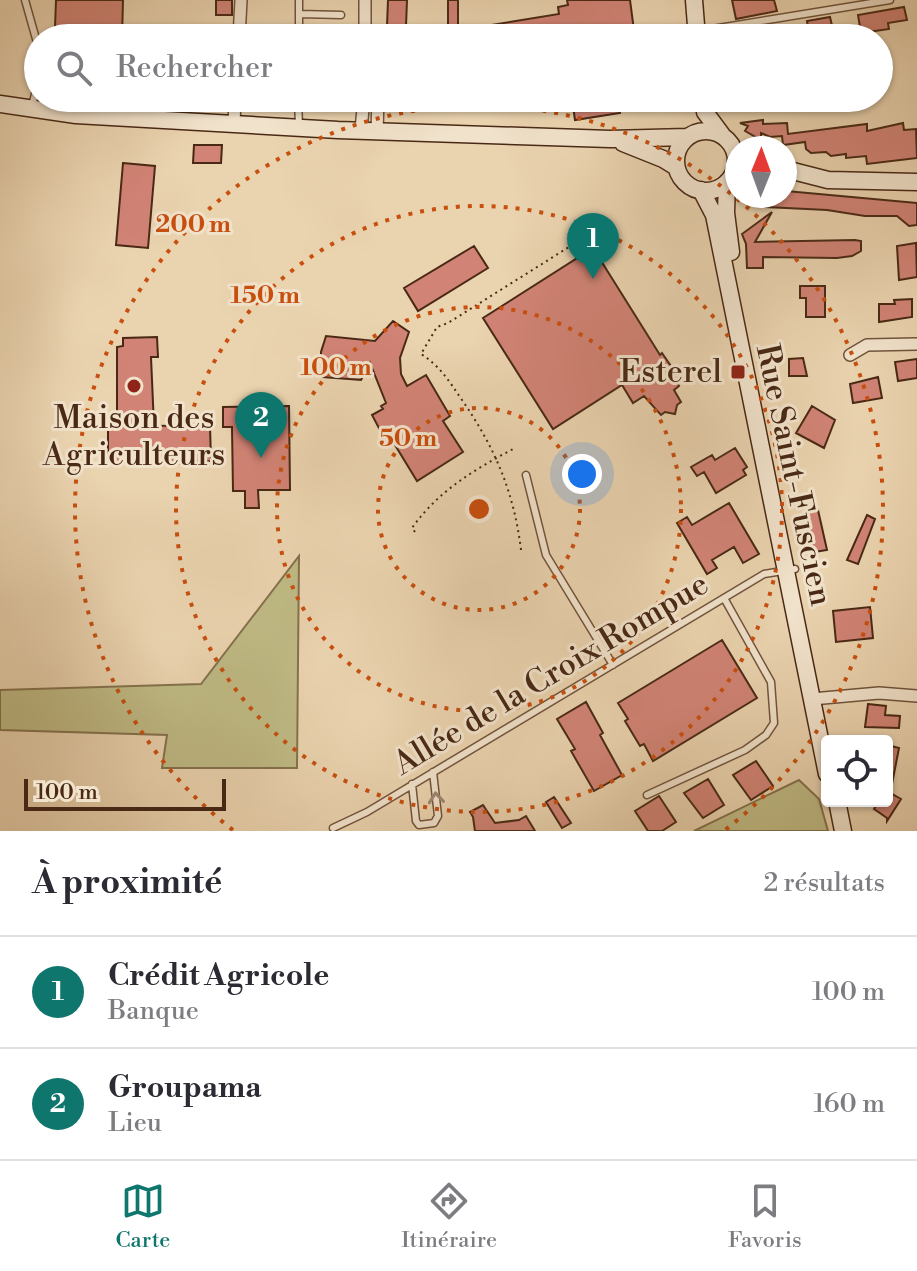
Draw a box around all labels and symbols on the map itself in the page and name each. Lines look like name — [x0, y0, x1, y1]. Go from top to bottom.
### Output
north arrow — [725, 136, 797, 208]
text: 200 m — [155, 210, 231, 240]
pin: 1 — [567, 213, 619, 279]
text: 150 m — [230, 281, 300, 311]
street label: Rue Saint-Fuscien — [747, 341, 841, 609]
place label: Esterel — [619, 352, 723, 392]
text: 100 m — [300, 353, 372, 383]
marker: Esterel — [729, 363, 747, 381]
marker: Maison des Agriculteurs — [125, 377, 143, 395]
pin: 2 — [235, 392, 287, 458]
place label: Maison des Agriculteurs — [42, 398, 225, 475]
text: 50 m — [379, 424, 437, 454]
your location — [562, 454, 602, 494]
centre of rings — [465, 495, 493, 523]
street label: Allée de la Croix Rompue — [385, 564, 716, 784]
scale bar — [24, 775, 226, 811]
one-way arrow — [427, 791, 444, 804]

